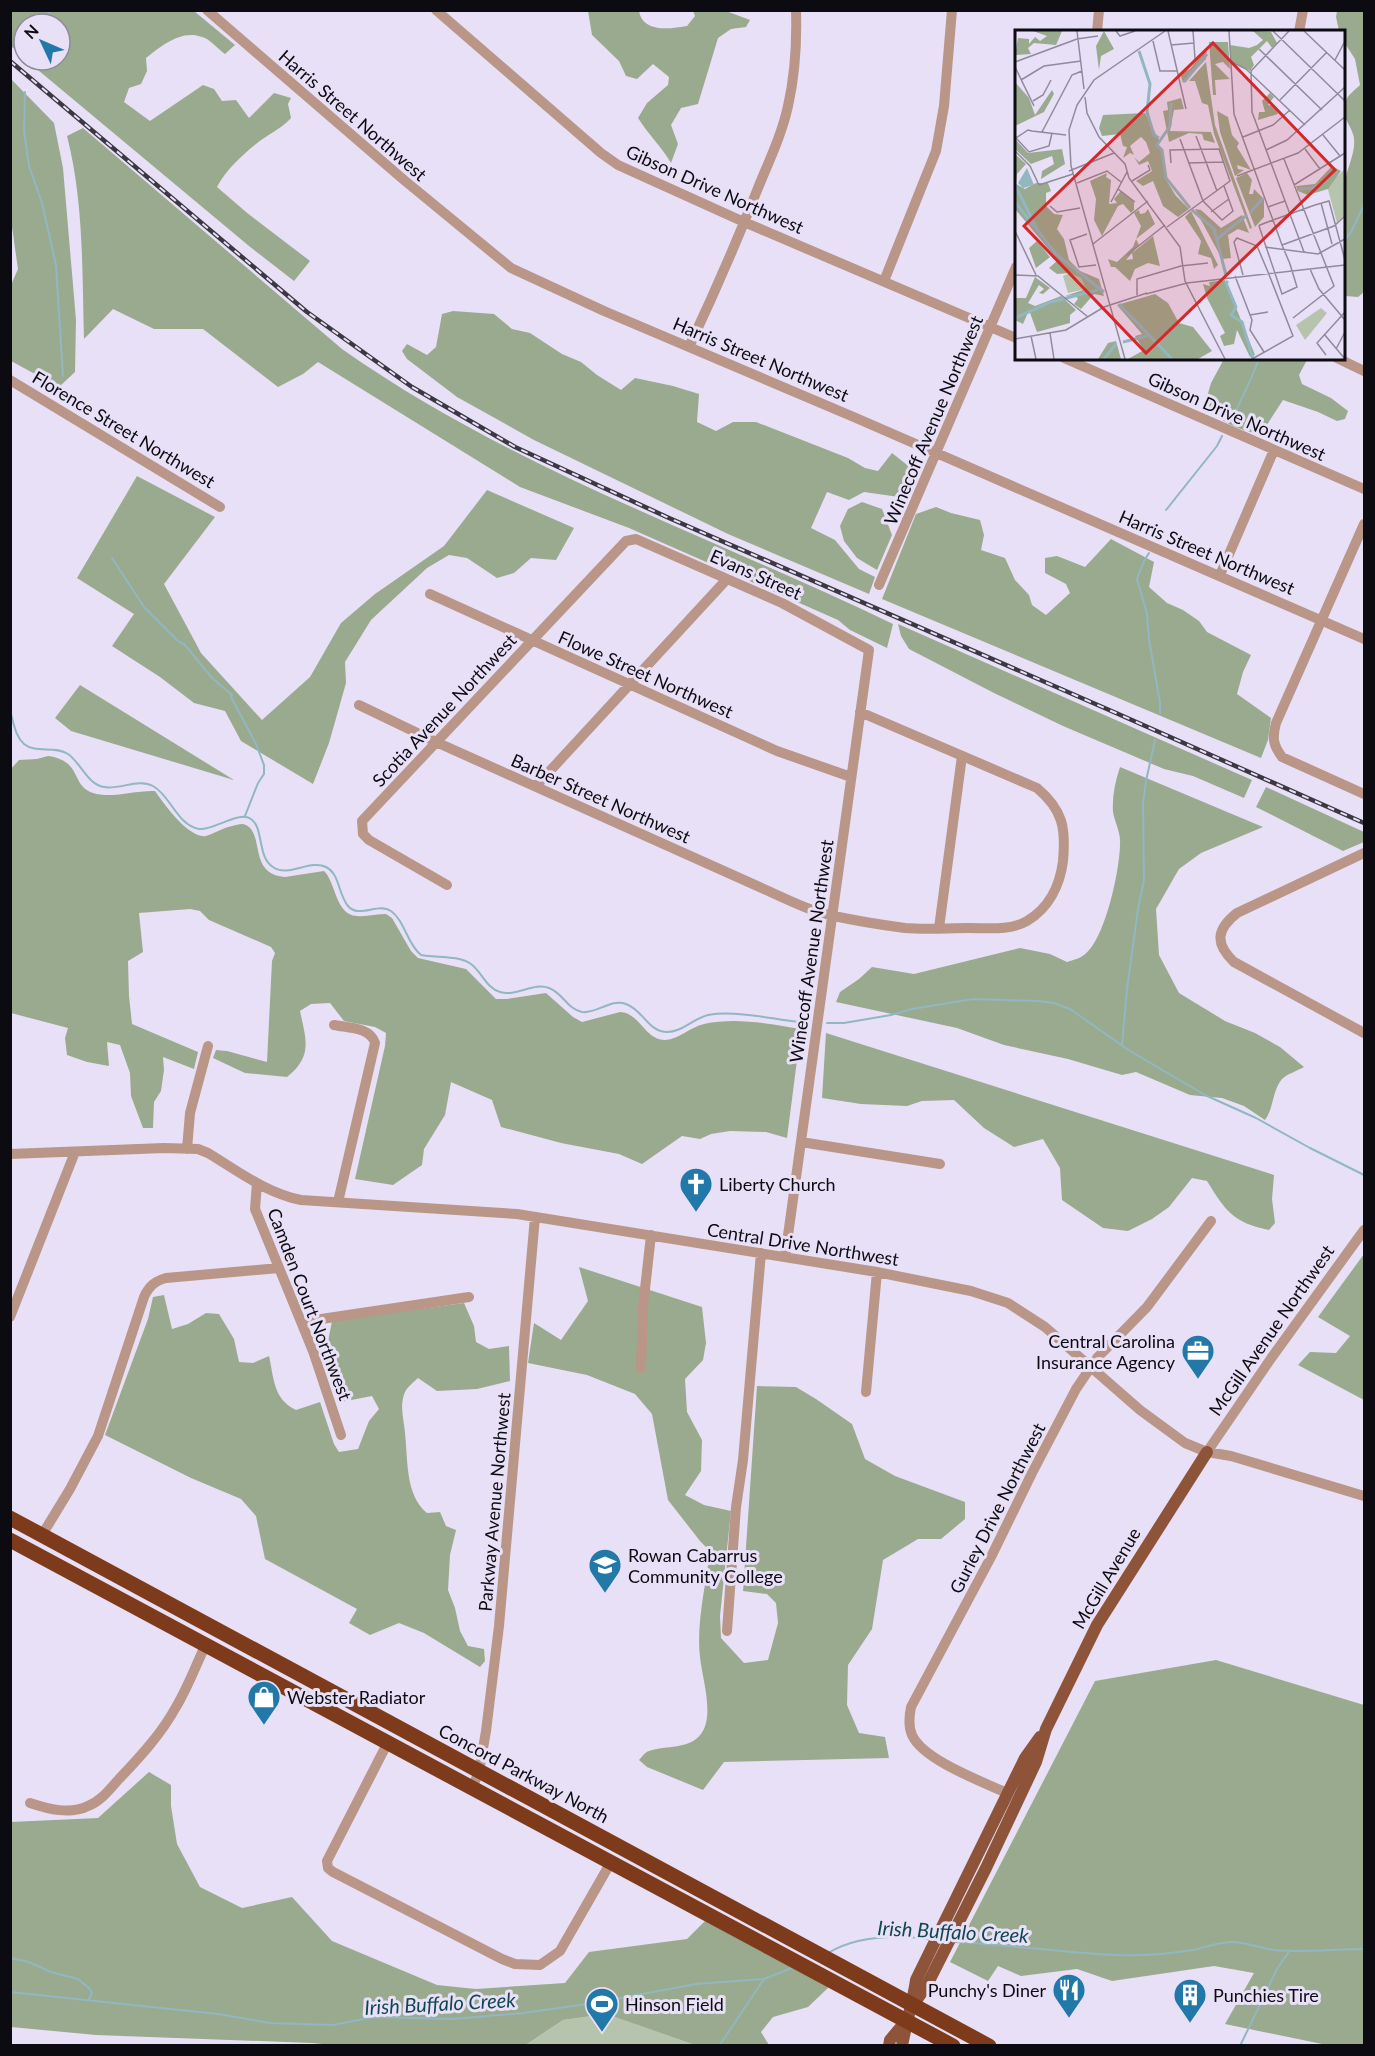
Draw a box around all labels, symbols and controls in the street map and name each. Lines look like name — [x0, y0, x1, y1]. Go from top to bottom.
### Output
north arrow — [12, 12, 72, 72]
text: N — [20, 20, 42, 42]
inset map — [1015, 30, 1345, 360]
street label: Harris Street Northwest — [275, 45, 432, 186]
street label: Gibson Drive Northwest — [623, 140, 808, 238]
street label: Harris Street Northwest — [670, 312, 853, 406]
street label: Winecoff Avenue Northwest — [879, 312, 987, 528]
street label: Florence Street Northwest — [29, 366, 220, 493]
street label: Gibson Drive Northwest — [1145, 367, 1330, 465]
street label: Harris Street Northwest — [1116, 505, 1299, 599]
street label: Evans Street — [707, 544, 806, 604]
street label: Flowe Street Northwest — [555, 626, 737, 723]
street label: Scotia Avenue Northwest — [367, 629, 521, 791]
street label: Barber Street Northwest — [508, 749, 694, 848]
street label: Winecoff Avenue Northwest — [784, 837, 838, 1064]
church icon: Liberty Church — [678, 1166, 714, 1213]
place label: Liberty Church — [719, 1173, 836, 1195]
street label: Camden Court Northwest — [263, 1205, 357, 1404]
street label: Central Drive Northwest — [706, 1218, 901, 1270]
street label: McGill Avenue Northwest — [1204, 1240, 1339, 1420]
place label: Central Carolina Insurance Agency — [1036, 1330, 1176, 1373]
office icon: Central Carolina Insurance Agency — [1180, 1333, 1216, 1380]
street label: Parkway Avenue Northwest — [473, 1391, 515, 1612]
street label: Gurley Drive Northwest — [944, 1419, 1050, 1597]
street label: McGill Avenue — [1067, 1523, 1145, 1633]
place label: Rowan Cabarrus Community College — [628, 1544, 783, 1587]
school or university icon: Rowan Cabarrus Community College — [587, 1547, 623, 1594]
shop icon: Webster Radiator — [246, 1679, 282, 1726]
place label: Webster Radiator — [287, 1686, 426, 1708]
street label: Concord Parkway North — [435, 1719, 613, 1827]
water label: Irish Buffalo Creek — [877, 1915, 1030, 1947]
restaurant icon: Punchy's Diner — [1051, 1972, 1087, 2019]
building icon: Punchies Tire — [1172, 1977, 1208, 2024]
place label: Punchy's Diner — [928, 1979, 1046, 2001]
place label: Punchies Tire — [1213, 1984, 1319, 2006]
sports icon: Hinson Field — [584, 1986, 620, 2033]
water label: Irish Buffalo Creek — [364, 1987, 517, 2019]
place label: Hinson Field — [625, 1993, 724, 2015]

